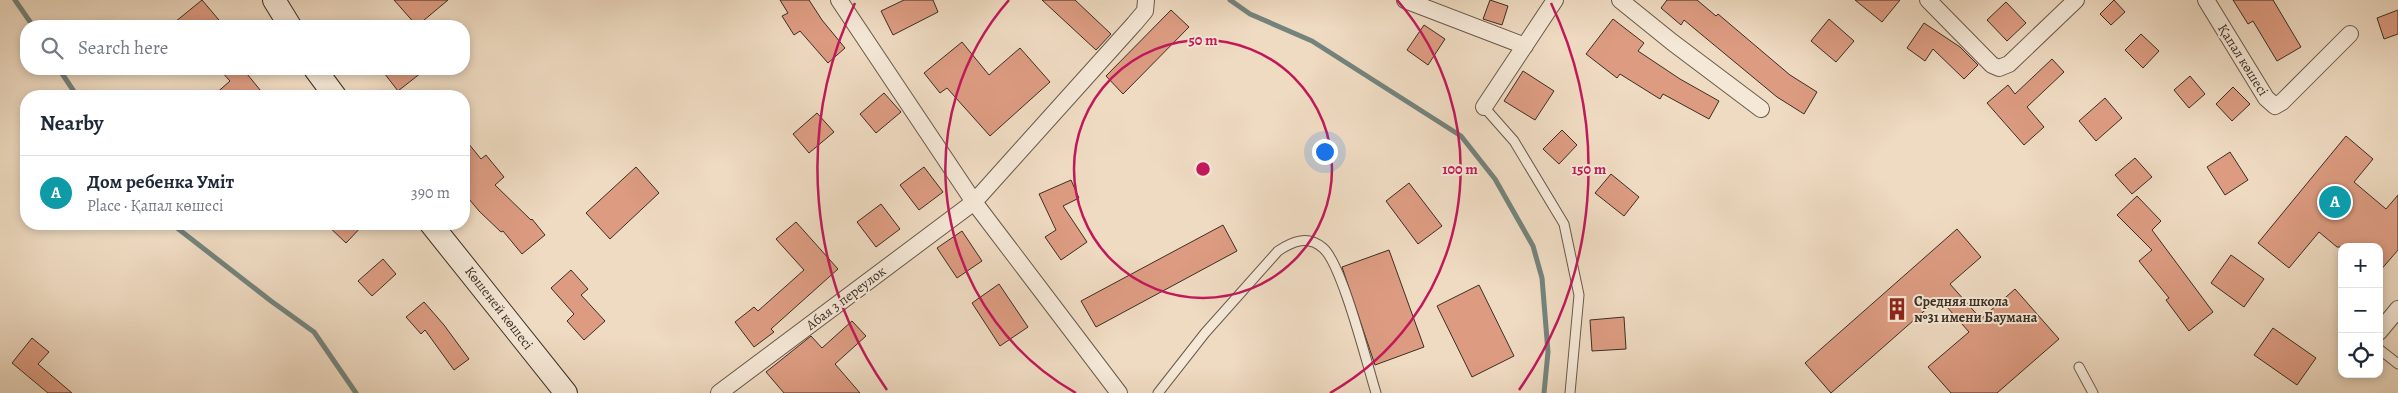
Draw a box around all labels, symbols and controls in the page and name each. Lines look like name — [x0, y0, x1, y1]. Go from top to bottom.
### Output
search box — [20, 20, 470, 75]
street label: Қапал көшесі — [2213, 20, 2273, 100]
text: 50 m — [1188, 30, 1218, 50]
icon: search — [38, 34, 66, 62]
text: Search here — [78, 35, 168, 61]
text: Nearby — [40, 109, 103, 137]
your location — [1312, 139, 1338, 165]
text: 100 m — [1442, 159, 1478, 179]
text: 150 m — [1572, 159, 1607, 179]
centre of rings — [1194, 160, 1212, 178]
text: Дом ребенка Умiт — [87, 169, 234, 195]
text: A — [51, 182, 61, 204]
text: 390 m — [411, 182, 450, 204]
pin: A — [2319, 183, 2351, 221]
text: Place · Қапал көшесі — [87, 195, 224, 217]
map controls — [2338, 243, 2383, 378]
button: + — [2338, 243, 2383, 288]
street label: Көшеней көшесі — [460, 262, 538, 354]
street label: Абая 3 переулок — [801, 262, 890, 335]
button: − — [2338, 288, 2383, 333]
place label: Средняя школа №31 имени Баумана — [1914, 292, 2038, 327]
building icon: Средняя школа №31 имени Баумана — [1884, 296, 1910, 322]
button: locate — [2338, 333, 2383, 378]

